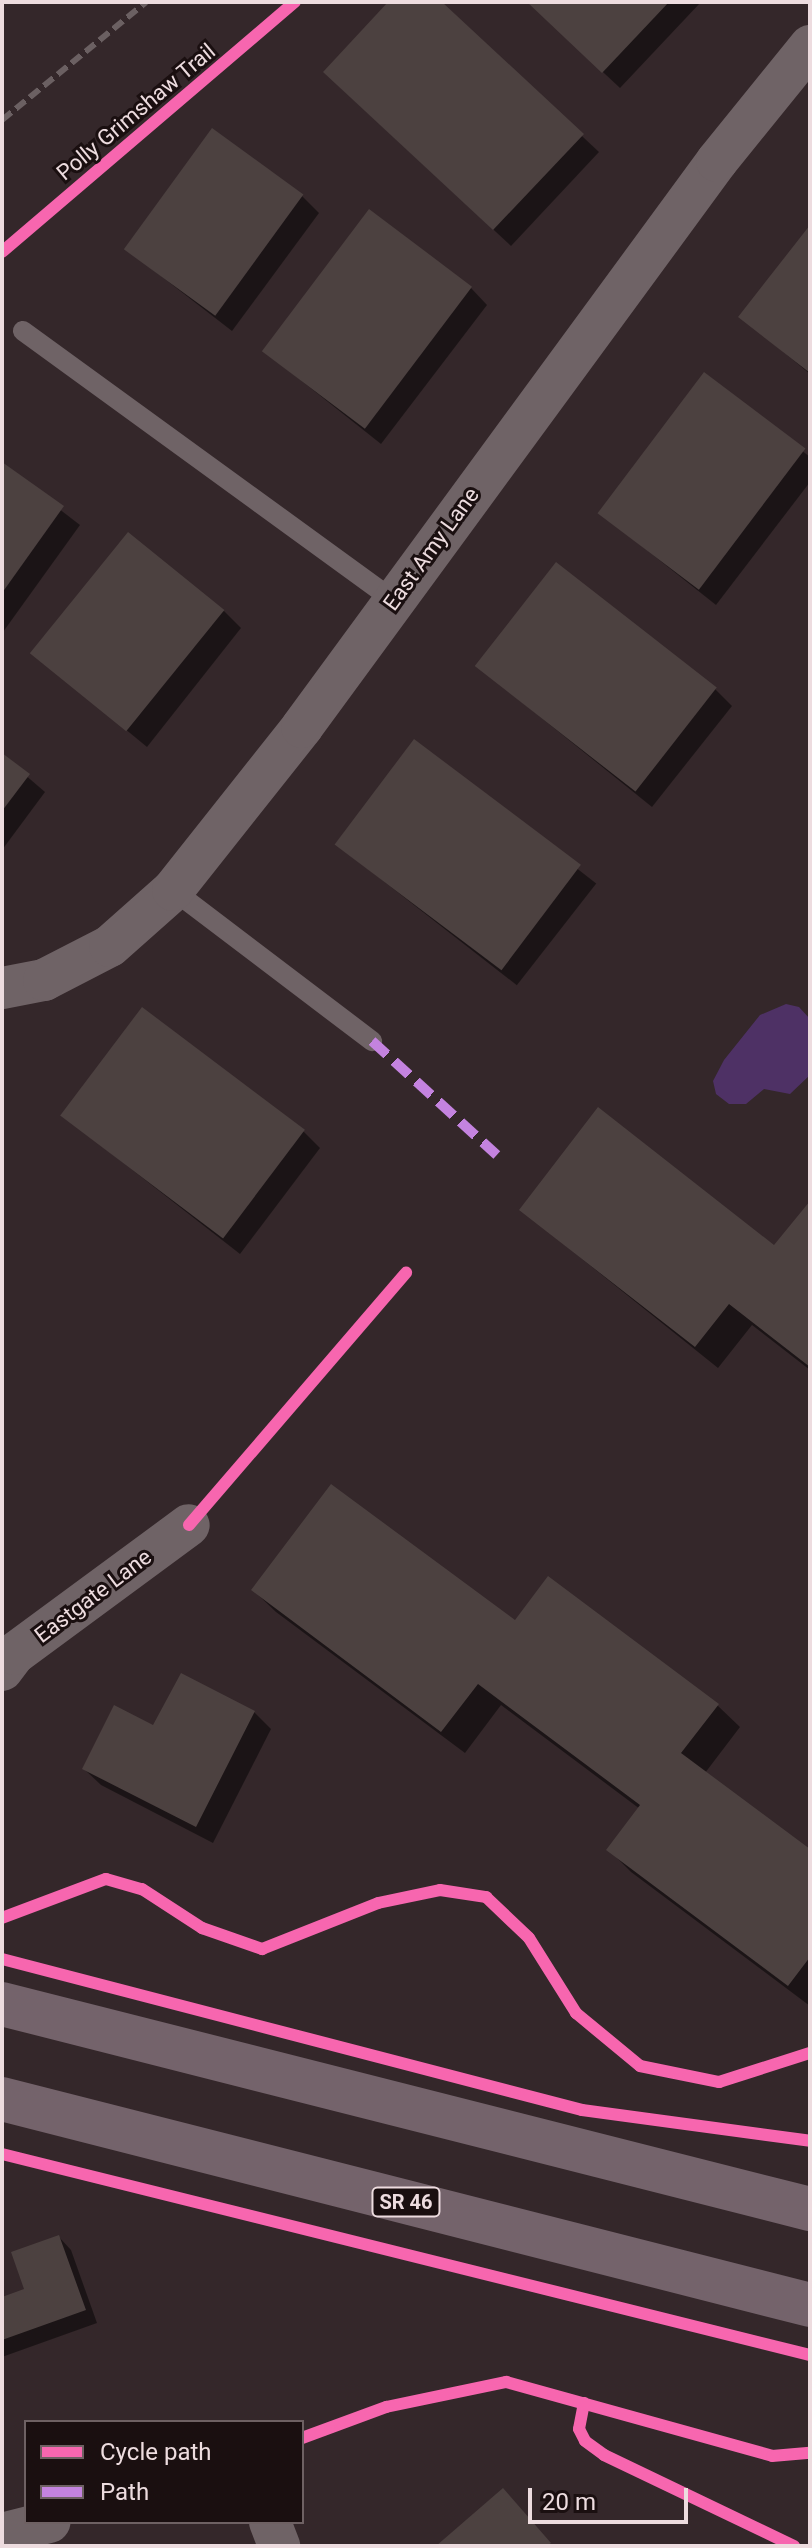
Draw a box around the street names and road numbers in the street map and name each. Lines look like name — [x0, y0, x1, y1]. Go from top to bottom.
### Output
street label: Polly Grimshaw Trail — [51, 38, 221, 186]
street label: East Amy Lane — [378, 482, 484, 616]
street label: Eastgate Lane — [29, 1544, 157, 1648]
road number: SR 46 — [370, 2186, 442, 2218]

